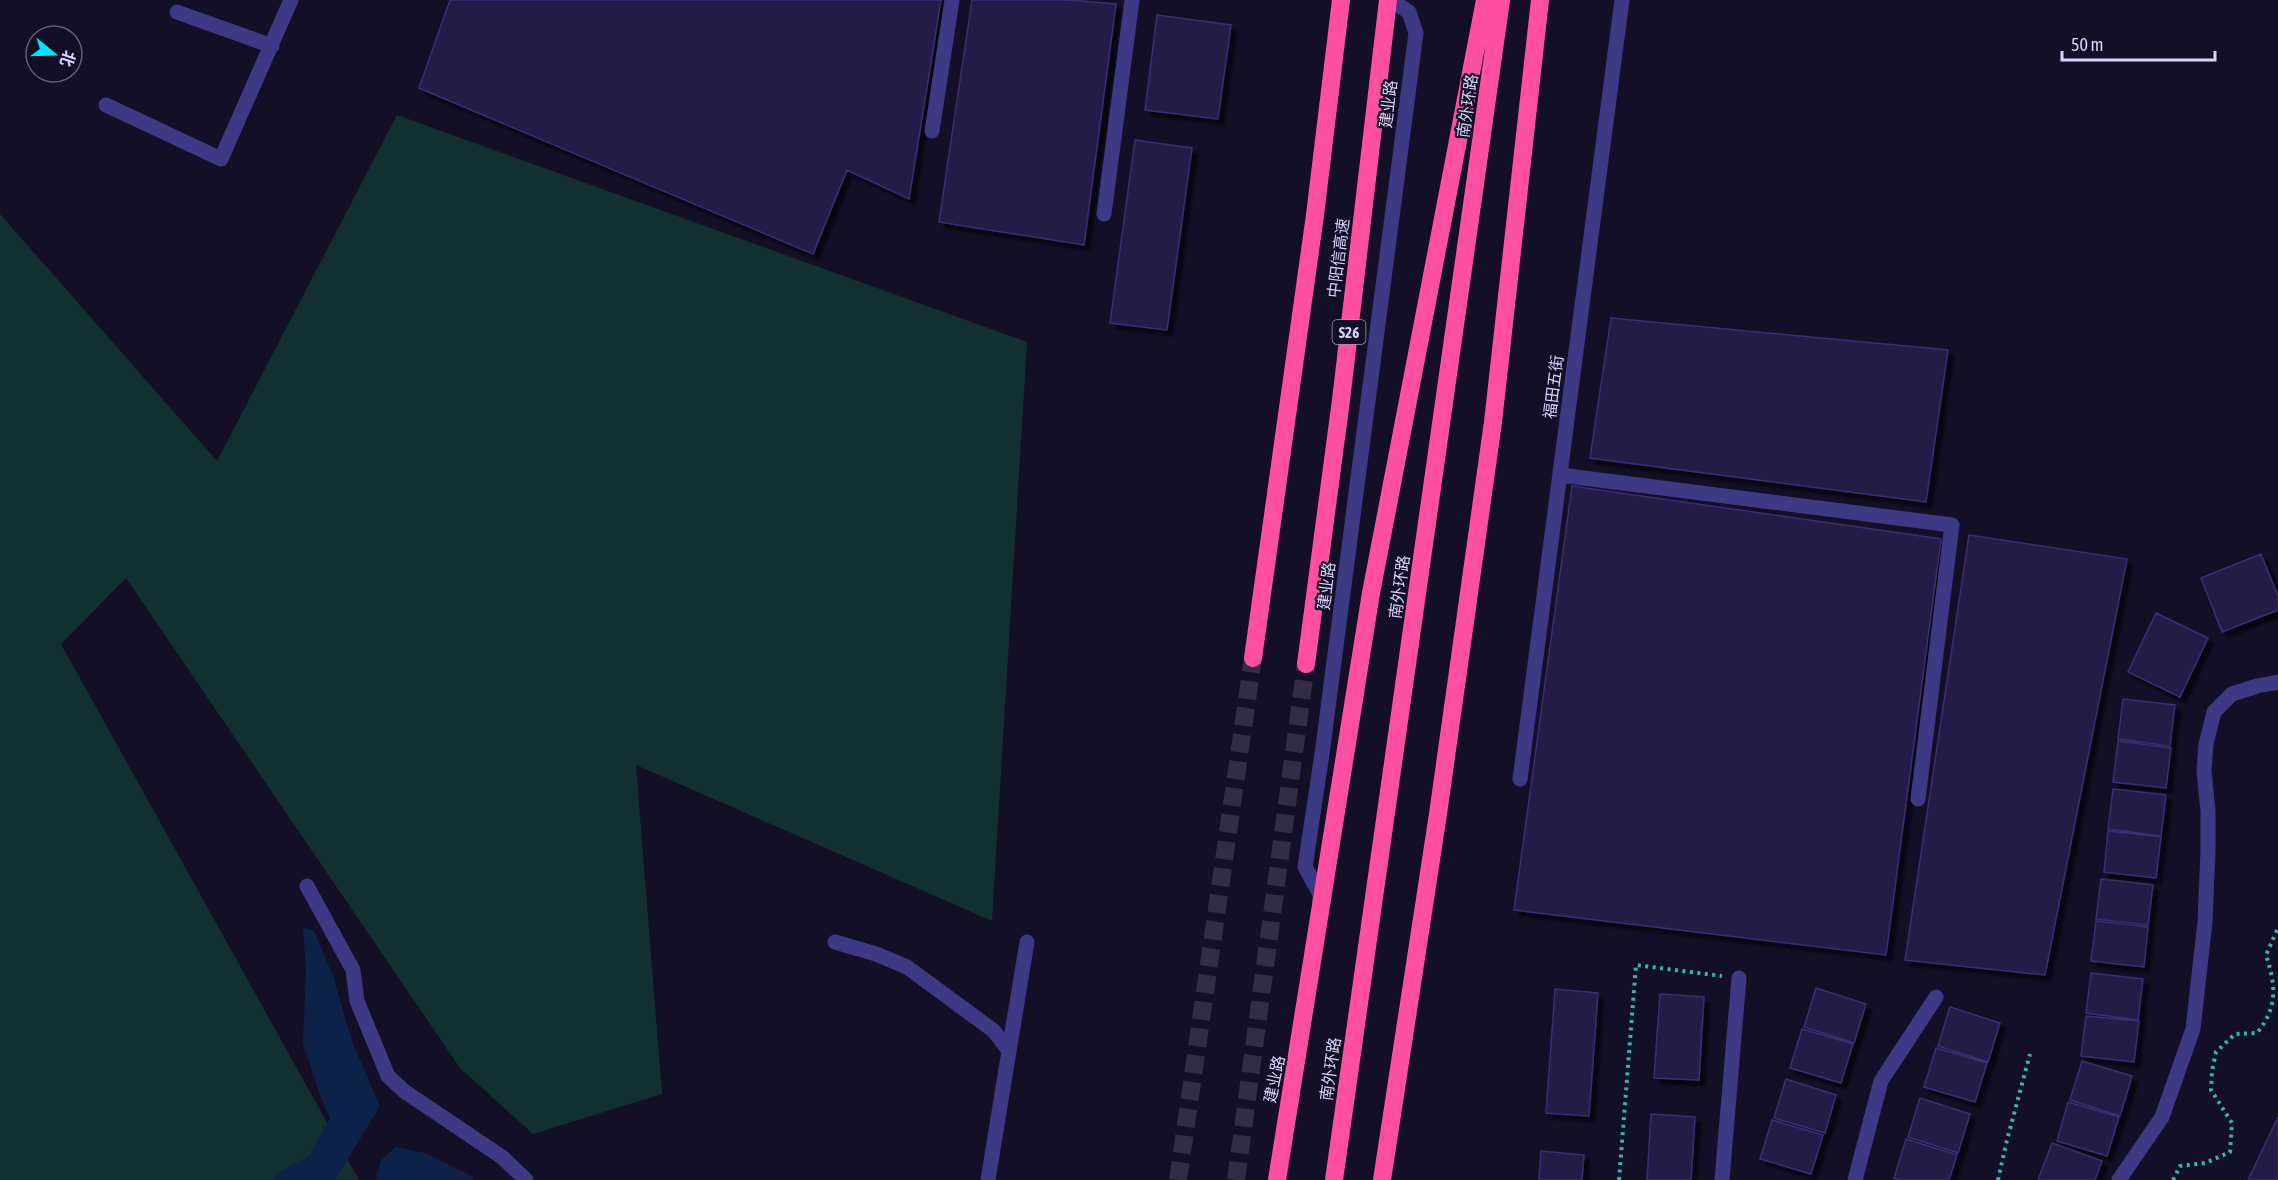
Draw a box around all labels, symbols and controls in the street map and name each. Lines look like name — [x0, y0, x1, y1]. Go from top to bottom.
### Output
north arrow — [24, 24, 84, 84]
scale bar — [2062, 24, 2215, 62]
text: 50 m — [2071, 34, 2103, 55]
text: 北 — [57, 48, 79, 69]
street label: 南外环路 — [1454, 73, 1480, 139]
street label: 建业路 — [1376, 79, 1400, 129]
street label: 中阳信高速 — [1324, 217, 1352, 299]
road number: S26 — [1332, 320, 1366, 344]
street label: 福田五街 — [1540, 354, 1566, 420]
street label: 南外环路 — [1386, 554, 1412, 620]
street label: 建业路 — [1314, 561, 1338, 611]
street label: 南外环路 — [1317, 1036, 1343, 1102]
street label: 建业路 — [1260, 1054, 1288, 1104]

